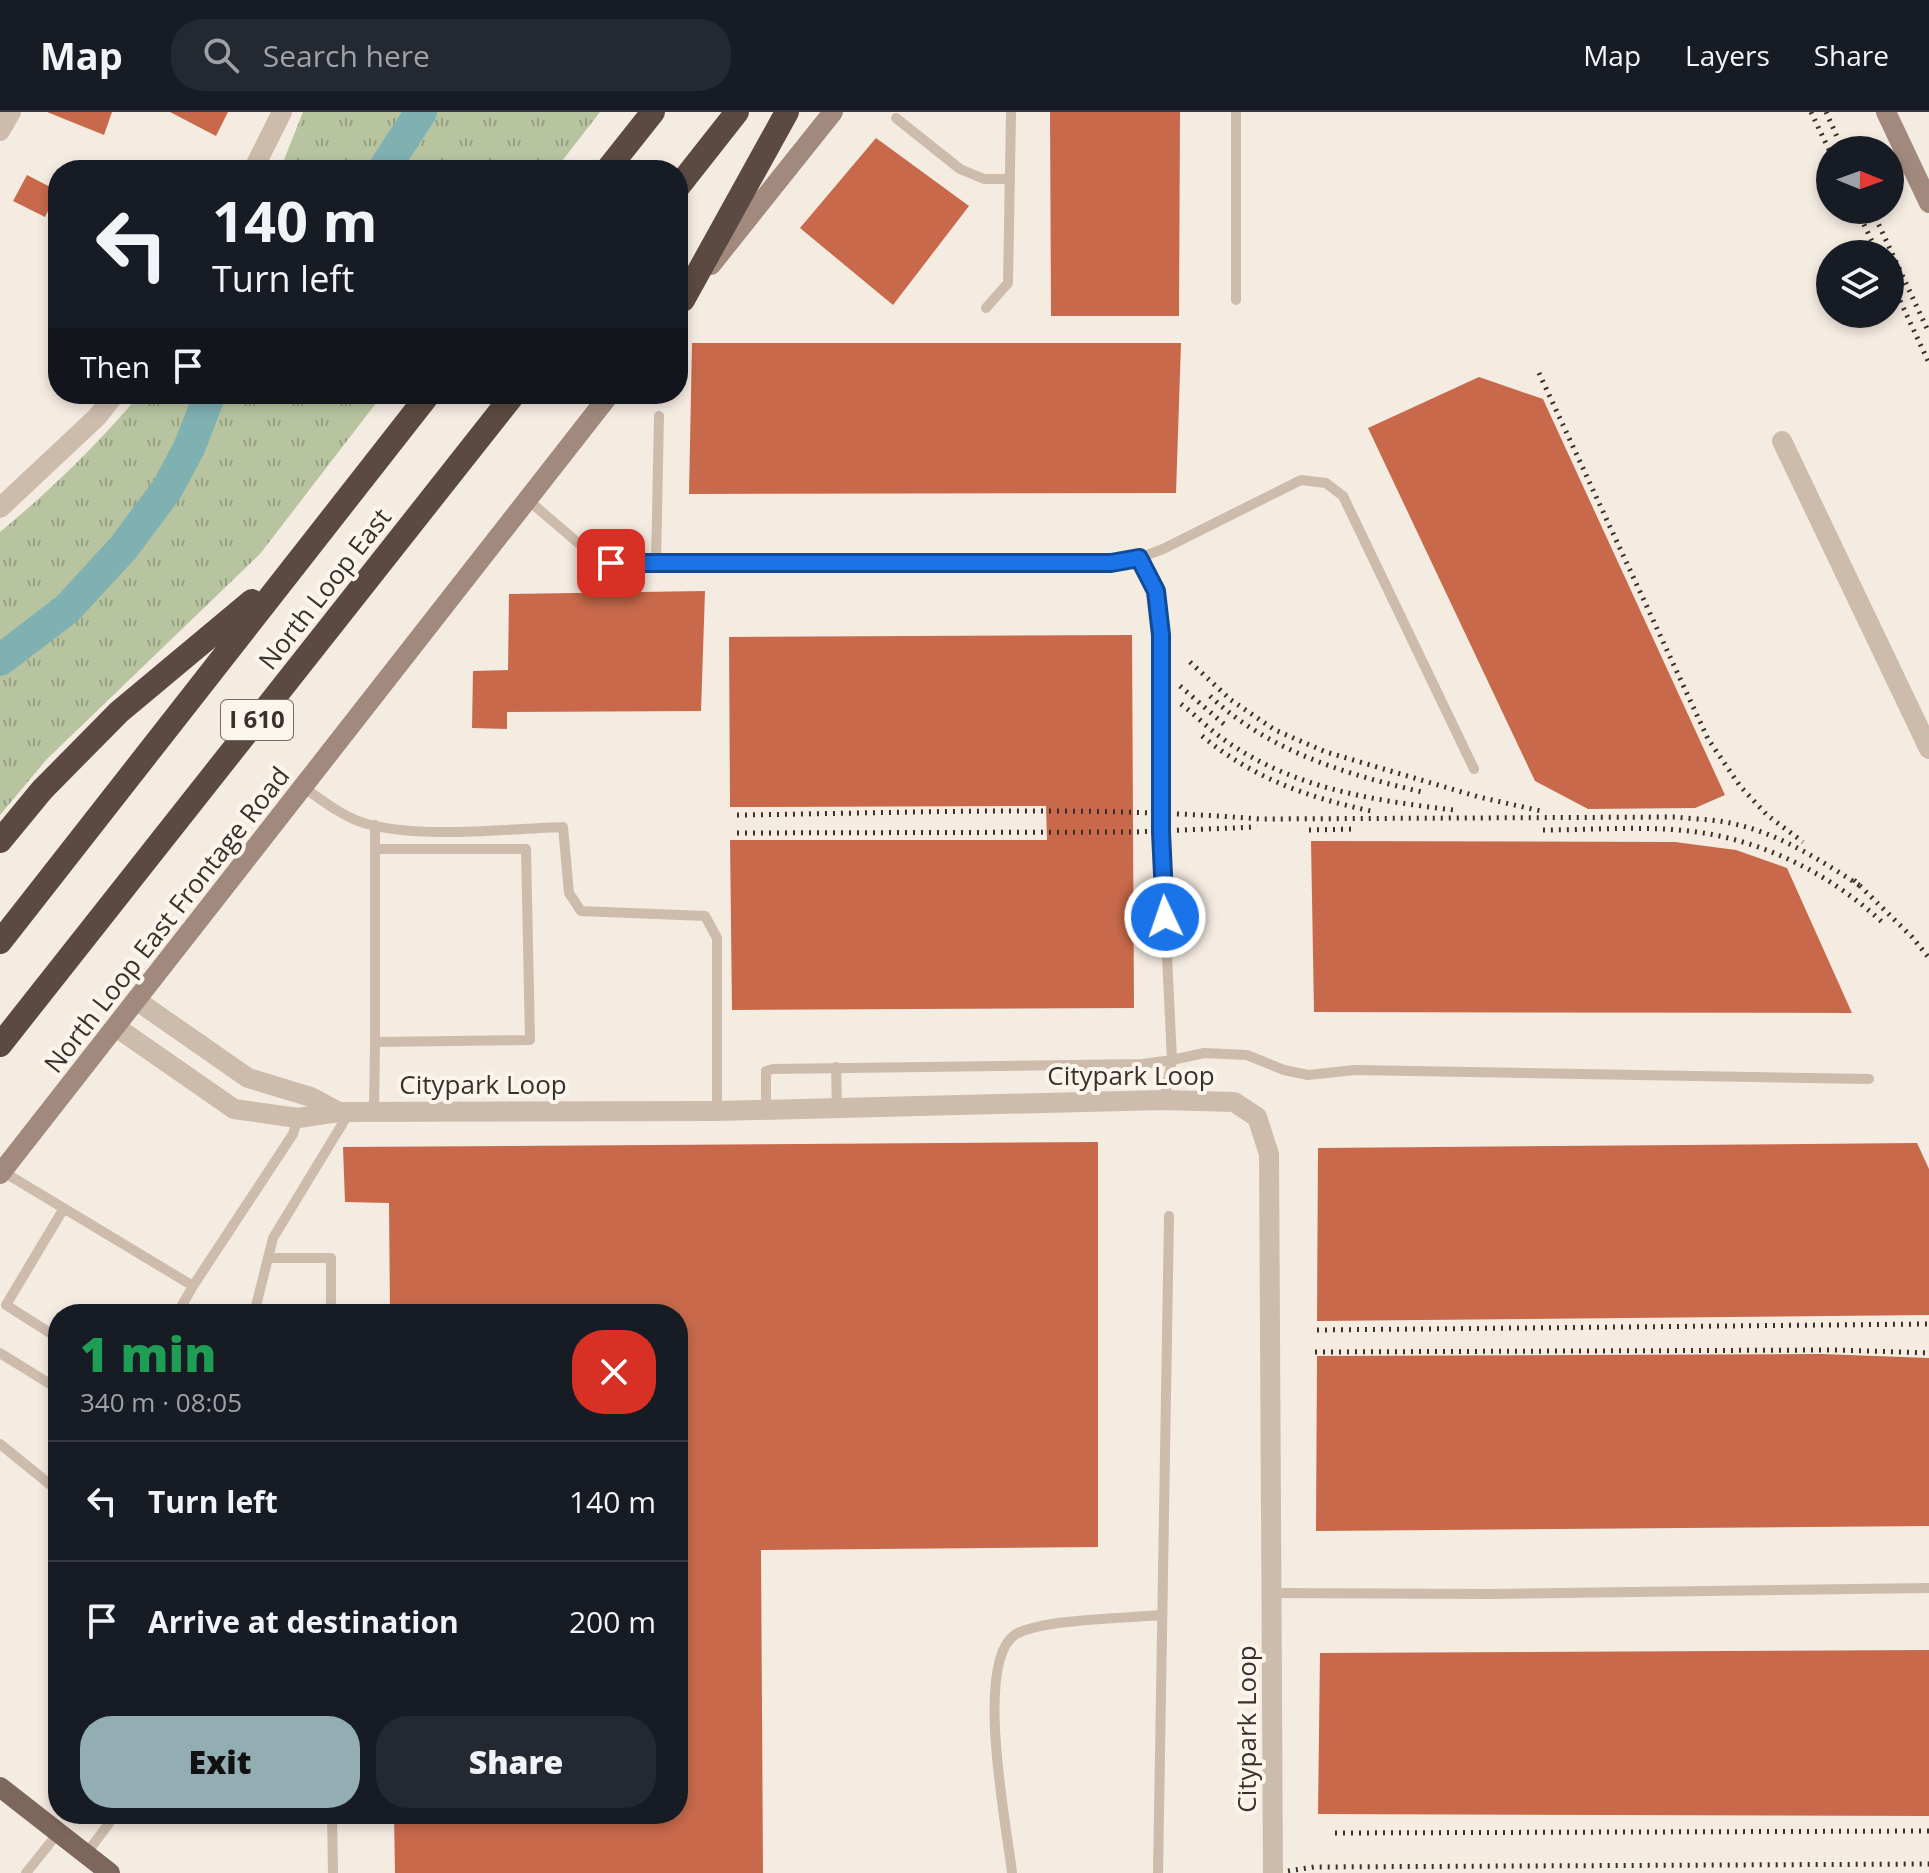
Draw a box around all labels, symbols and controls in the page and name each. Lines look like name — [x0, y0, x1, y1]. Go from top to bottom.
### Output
search box — [171, 19, 731, 91]
text: Map — [40, 29, 123, 81]
icon: search — [199, 33, 243, 77]
text: Search here — [263, 35, 430, 76]
text: Map — [1583, 36, 1641, 74]
text: Layers — [1685, 36, 1770, 74]
text: Share — [1814, 36, 1889, 74]
north arrow — [1816, 136, 1904, 224]
map controls — [1816, 136, 1904, 328]
text: 140 m — [212, 182, 378, 258]
icon: left — [80, 192, 184, 296]
button: layers — [1816, 240, 1904, 328]
text: Turn left — [212, 254, 354, 303]
icon: arrive — [166, 344, 210, 388]
text: Then — [80, 346, 150, 387]
street label: North Loop East — [250, 500, 399, 677]
pin — [577, 529, 645, 597]
icon: arrive — [589, 541, 633, 585]
road number: I 610 — [221, 700, 293, 740]
street label: North Loop East Frontage Road — [35, 759, 297, 1080]
position arrow — [1123, 875, 1207, 959]
street label: Citypark Loop — [1047, 1057, 1215, 1093]
street label: Citypark Loop — [399, 1066, 567, 1102]
text: 1 min — [80, 1321, 216, 1386]
button: close — [572, 1330, 656, 1414]
text: 340 m · 08:05 — [80, 1384, 242, 1420]
icon: left — [80, 1479, 124, 1523]
text: Turn left — [148, 1481, 278, 1522]
text: 140 m — [569, 1481, 656, 1522]
icon: arrive — [80, 1599, 124, 1643]
text: Arrive at destination — [148, 1601, 459, 1642]
text: 200 m — [569, 1601, 656, 1642]
street label: Citypark Loop — [1228, 1645, 1264, 1813]
button: Exit — [80, 1716, 360, 1808]
button: Share — [376, 1716, 656, 1808]

